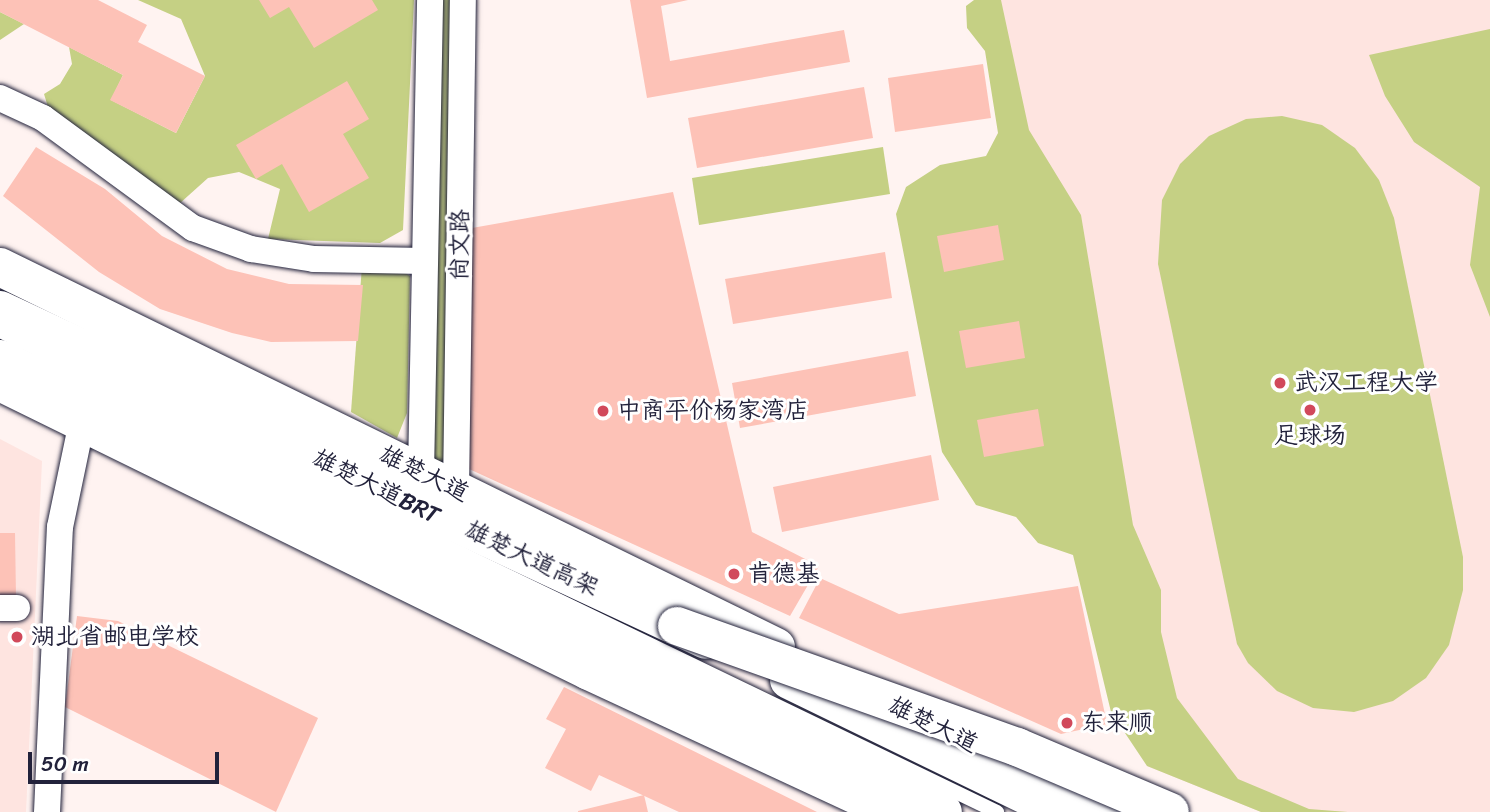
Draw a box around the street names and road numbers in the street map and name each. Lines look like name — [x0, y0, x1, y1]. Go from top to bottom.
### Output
street label: 尚文路 — [445, 209, 475, 281]
street label: 雄楚大道 — [375, 440, 473, 508]
street label: 雄楚大道BRT — [308, 444, 444, 530]
street label: 雄楚大道高架 — [461, 516, 603, 602]
street label: 雄楚大道 — [884, 691, 982, 759]

